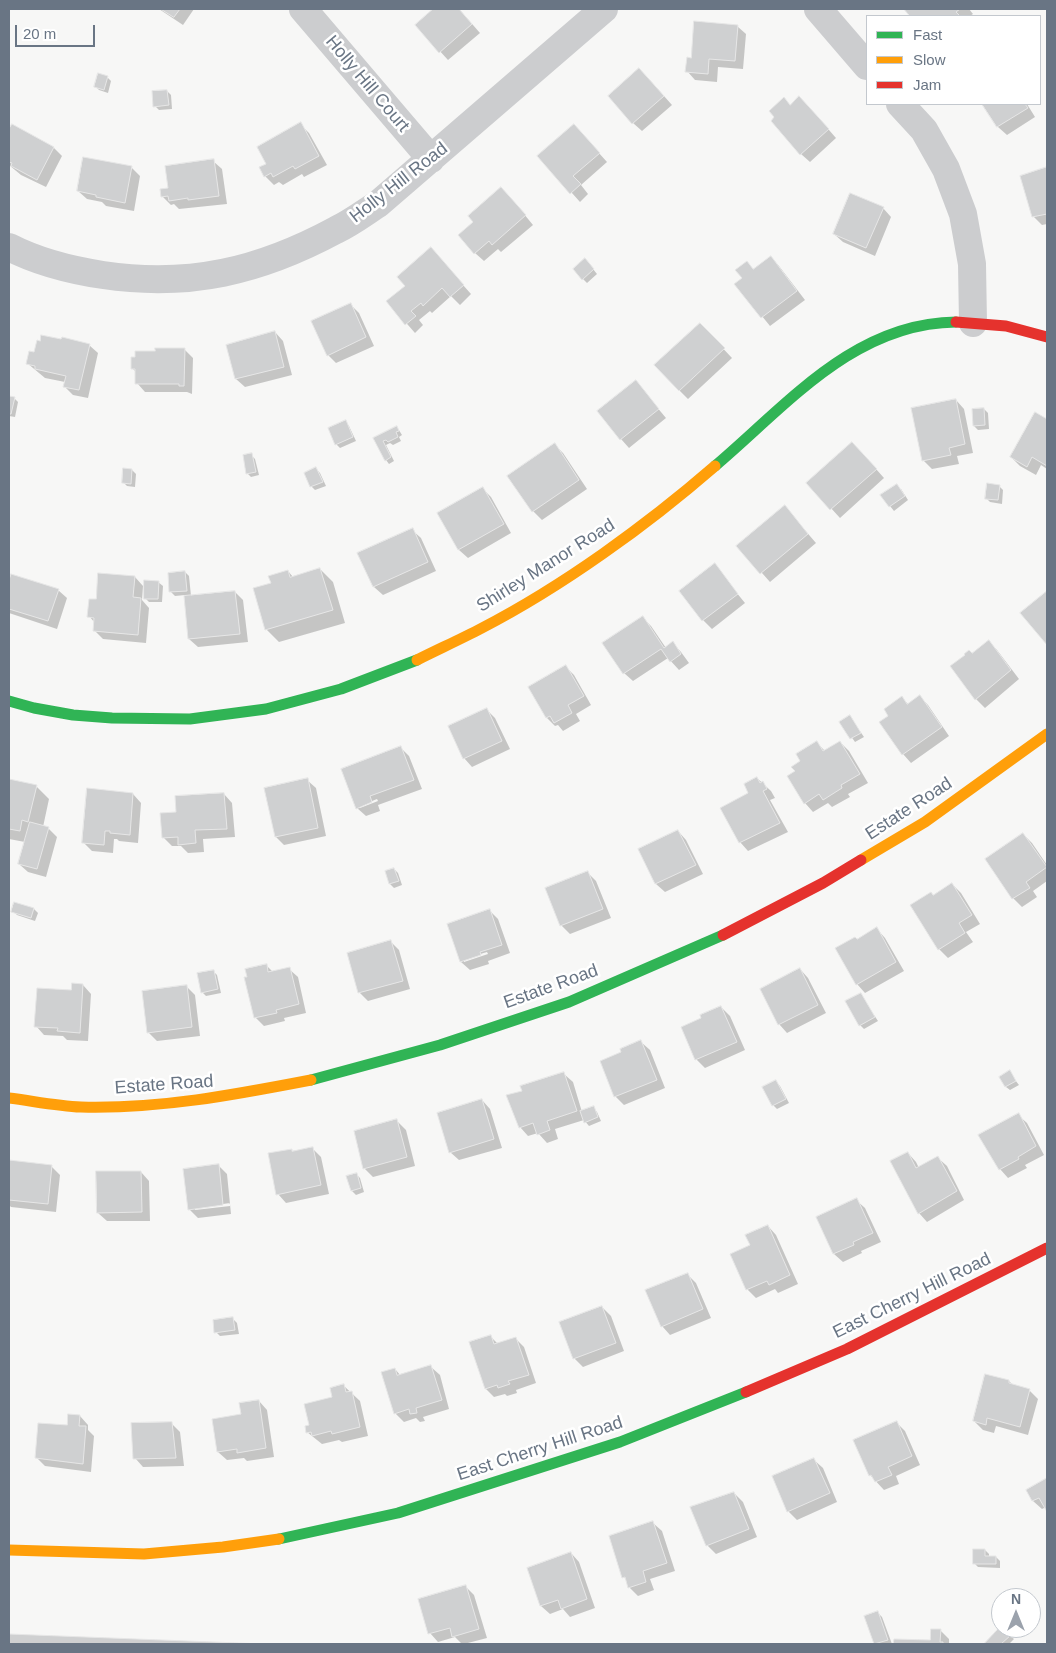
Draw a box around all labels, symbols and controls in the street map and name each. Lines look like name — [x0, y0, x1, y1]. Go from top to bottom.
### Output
scale bar — [18, 15, 98, 47]
legend — [866, 15, 1041, 105]
text: 20 m — [23, 25, 56, 42]
text: Fast — [913, 26, 942, 43]
street label: Holly Hill Court — [320, 31, 414, 137]
text: Slow — [913, 51, 946, 68]
text: Jam — [913, 76, 941, 93]
street label: Holly Hill Road — [346, 138, 452, 228]
street label: Shirley Manor Road — [473, 515, 619, 617]
street label: Estate Road — [862, 773, 956, 845]
street label: Estate Road — [501, 960, 601, 1014]
street label: Estate Road — [114, 1071, 214, 1099]
street label: East Cherry Hill Road — [829, 1248, 995, 1344]
street label: East Cherry Hill Road — [454, 1412, 626, 1486]
north arrow — [991, 1588, 1041, 1638]
text: N — [1011, 1591, 1021, 1607]

